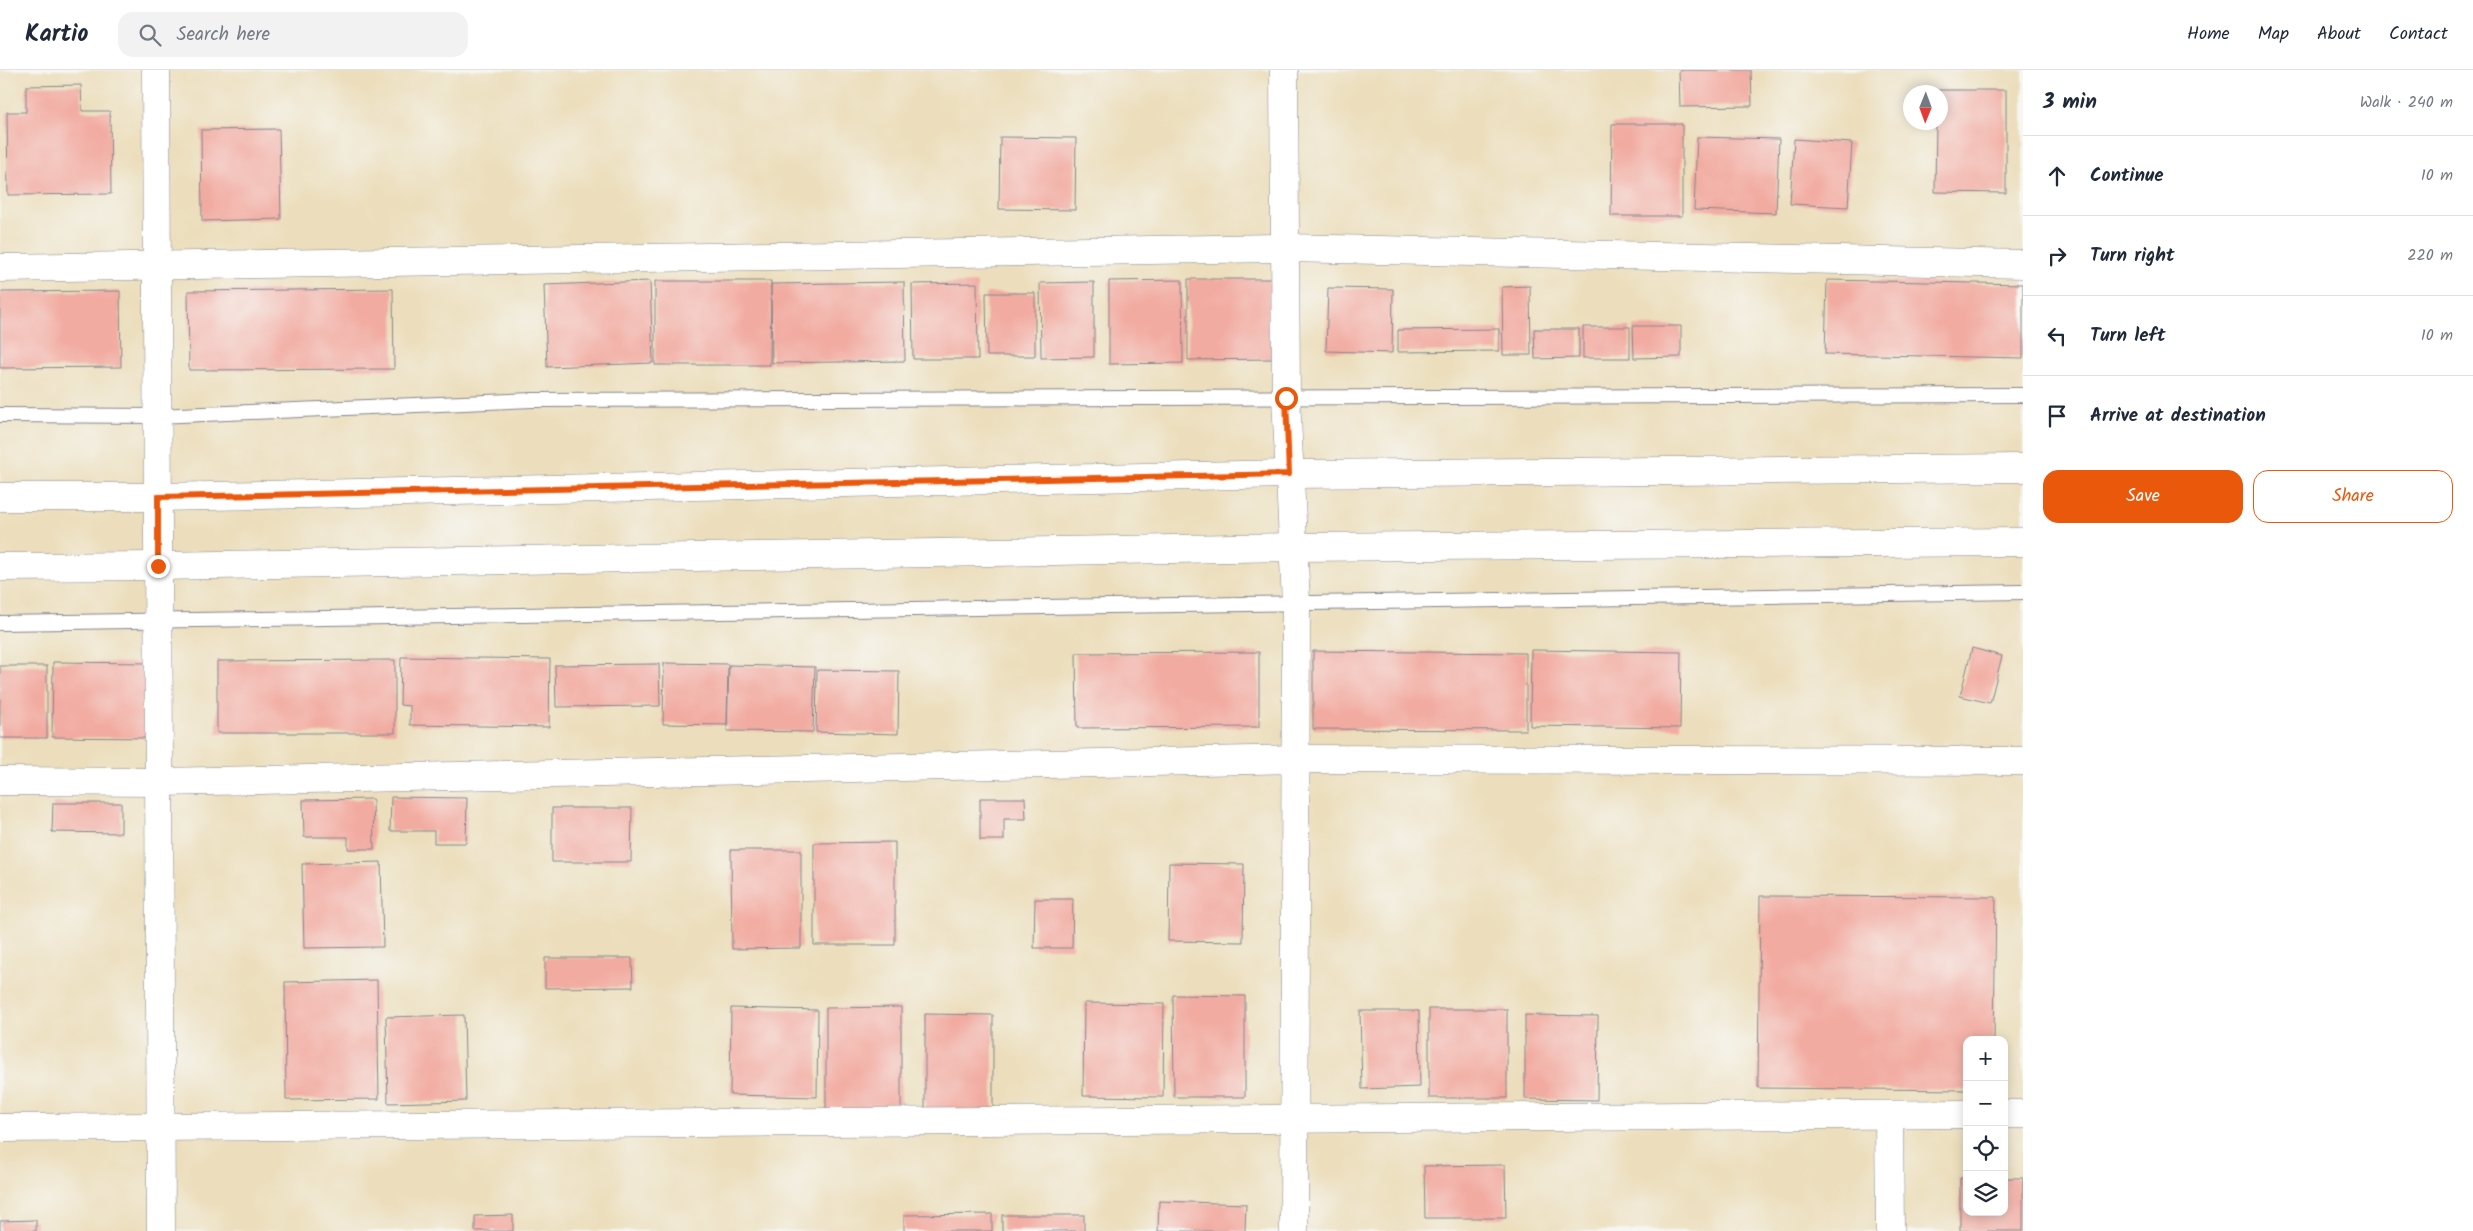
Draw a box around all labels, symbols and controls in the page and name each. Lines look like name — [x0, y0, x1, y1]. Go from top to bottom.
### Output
search box — [118, 12, 468, 57]
text: Kartio — [25, 15, 88, 54]
text: Search here — [176, 20, 270, 50]
text: Home — [2187, 20, 2230, 49]
text: Map — [2258, 20, 2289, 49]
text: About — [2317, 20, 2361, 49]
text: Contact — [2389, 20, 2448, 49]
icon: search — [136, 21, 164, 49]
north arrow — [1903, 85, 1948, 130]
text: 3 min — [2043, 86, 2097, 119]
text: Walk · 240 m — [2360, 90, 2453, 115]
text: Continue — [2090, 161, 2163, 191]
icon: ahead — [2043, 162, 2071, 190]
text: 10 m — [2421, 163, 2453, 188]
text: Turn right — [2090, 241, 2175, 271]
icon: right — [2043, 242, 2071, 270]
text: 220 m — [2407, 243, 2453, 268]
text: Turn left — [2090, 321, 2165, 351]
icon: left — [2043, 322, 2071, 350]
text: 10 m — [2421, 323, 2453, 348]
route start — [1275, 387, 1298, 410]
text: Arrive at destination — [2090, 401, 2266, 431]
icon: arrive — [2043, 402, 2071, 430]
button: Save — [2043, 470, 2243, 523]
button: Share — [2253, 470, 2453, 523]
route end — [147, 555, 170, 578]
map controls — [1963, 1036, 2008, 1216]
button: + — [1963, 1036, 2008, 1081]
button: − — [1963, 1081, 2008, 1126]
button: locate — [1963, 1126, 2008, 1171]
button: layers — [1963, 1171, 2008, 1216]

